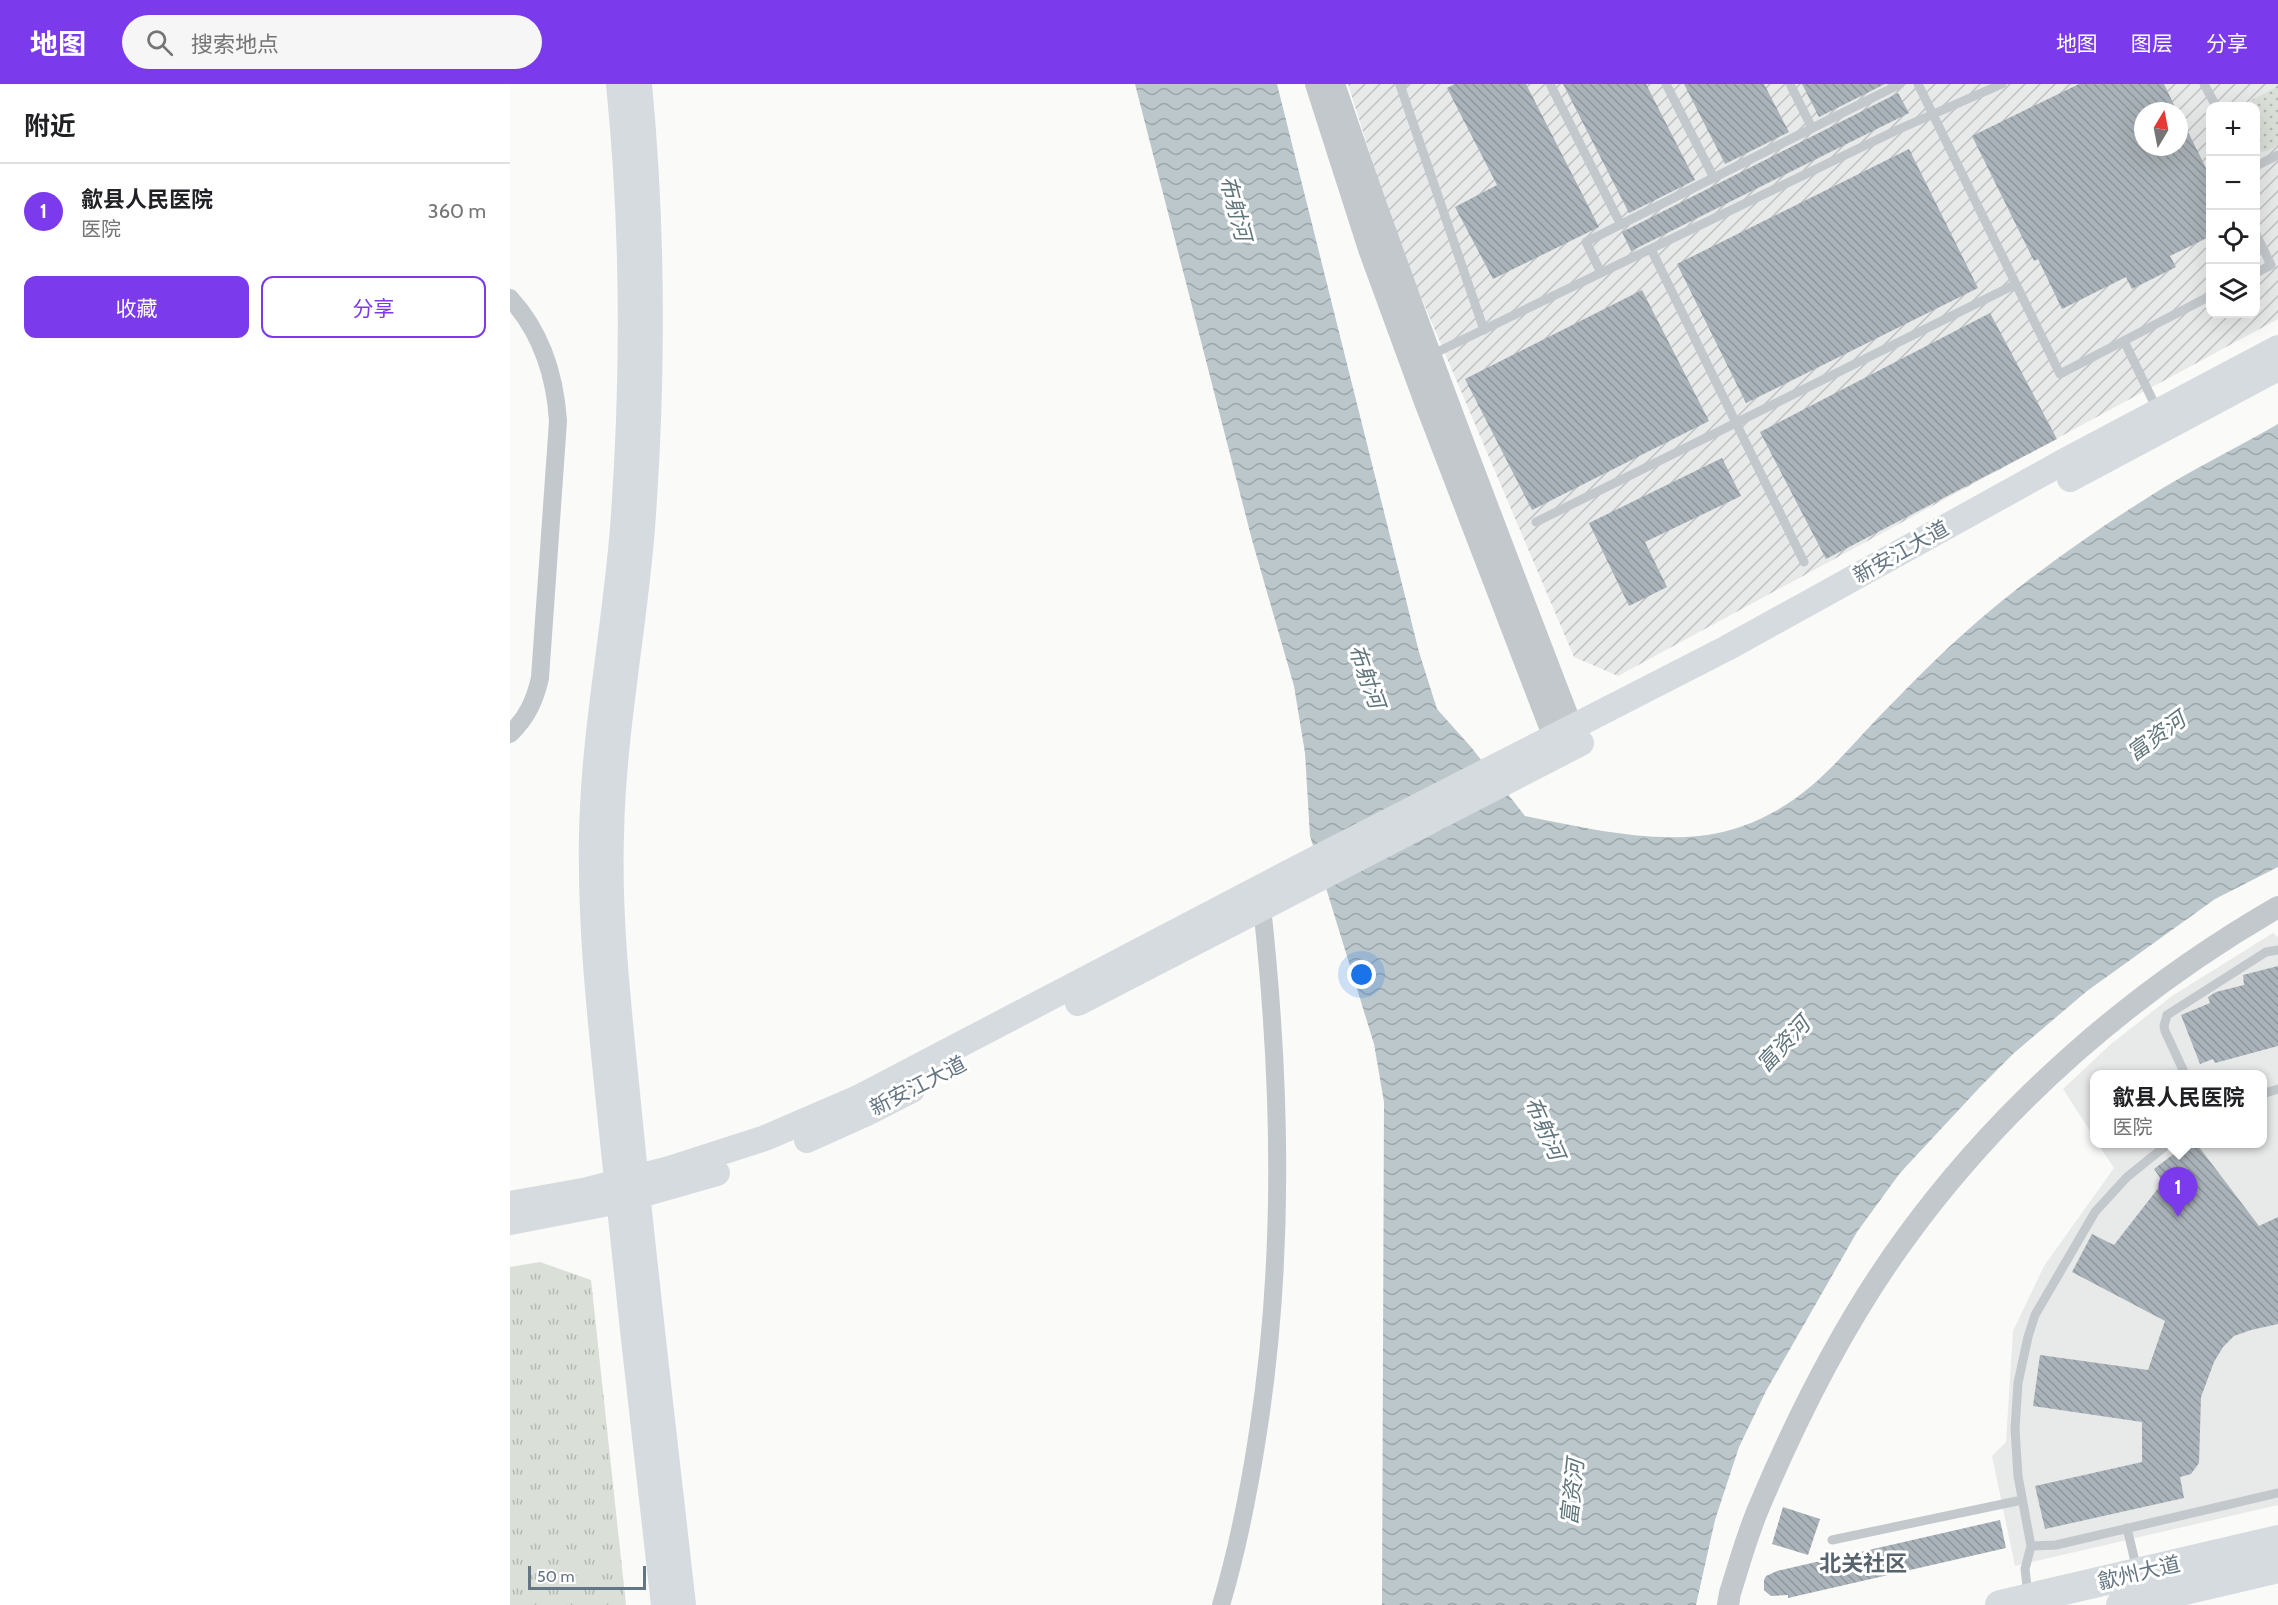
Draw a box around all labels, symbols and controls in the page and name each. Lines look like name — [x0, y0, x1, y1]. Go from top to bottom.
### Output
search box — [122, 15, 542, 69]
icon: search — [143, 26, 176, 59]
text: 地图 — [30, 27, 86, 61]
text: 搜索地点 — [191, 31, 279, 58]
text: 地图 — [2056, 31, 2098, 56]
text: 图层 — [2131, 31, 2173, 56]
text: 分享 — [2206, 31, 2248, 56]
north arrow — [2134, 102, 2188, 156]
map controls — [2206, 102, 2260, 318]
button: + — [2206, 102, 2260, 156]
text: 附近 — [24, 110, 76, 142]
button: − — [2206, 156, 2260, 210]
water label: 布射河 — [1214, 173, 1258, 247]
text: 歙县人民医院 — [81, 186, 213, 213]
text: 1 — [40, 199, 47, 223]
text: 360 m — [428, 199, 486, 223]
button: locate — [2206, 210, 2260, 264]
text: 医院 — [81, 217, 121, 241]
button: layers — [2206, 264, 2260, 318]
button: 收藏 — [24, 276, 249, 338]
button: 分享 — [261, 276, 486, 338]
street label: 新安江大道 — [1849, 515, 1953, 588]
water label: 布射河 — [1343, 641, 1392, 716]
water label: 富资河 — [2122, 704, 2194, 767]
your location — [1347, 960, 1376, 989]
water label: 富资河 — [1751, 1008, 1818, 1078]
street label: 新安江大道 — [865, 1051, 970, 1121]
popup — [2090, 1070, 2267, 1148]
text: 歙县人民医院 — [2112, 1084, 2245, 1111]
water label: 布射河 — [1519, 1093, 1572, 1167]
text: 医院 — [2112, 1115, 2152, 1139]
pin: 1 — [2158, 1168, 2198, 1217]
water label: 富资河 — [1556, 1454, 1590, 1526]
district label: 北关社区 — [1819, 1550, 1907, 1577]
street label: 歙州大道 — [2095, 1551, 2183, 1594]
scale bar — [528, 1563, 646, 1590]
text: 50 m — [537, 1567, 574, 1586]

